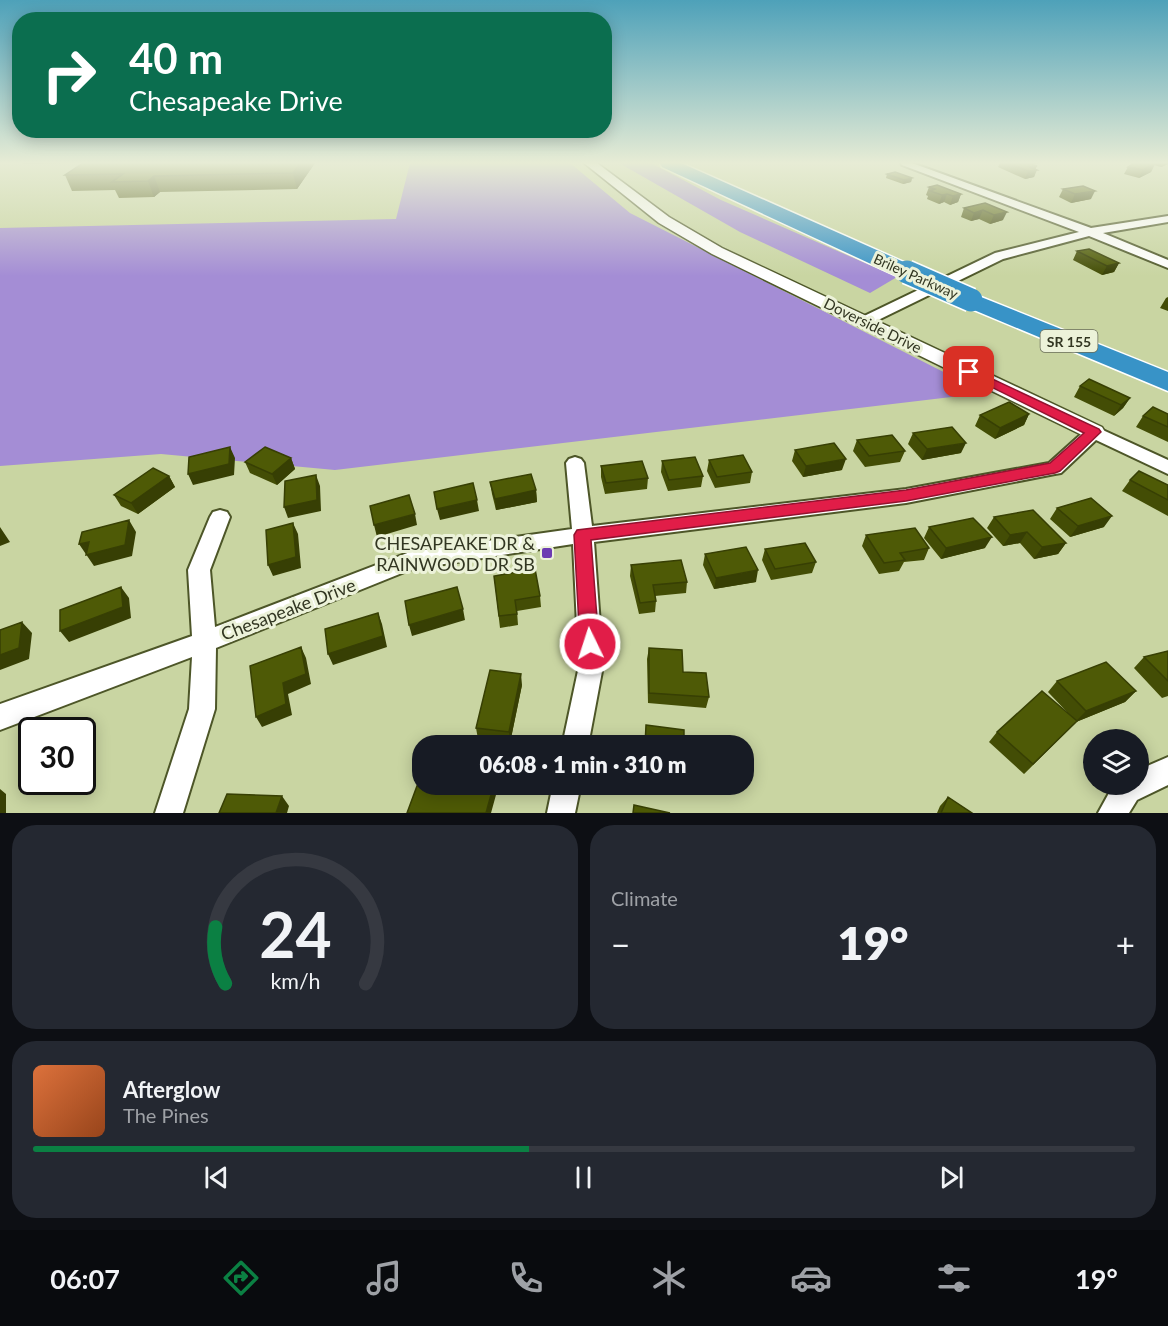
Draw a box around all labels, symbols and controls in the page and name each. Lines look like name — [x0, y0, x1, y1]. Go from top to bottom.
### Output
text: 40 m — [129, 33, 223, 83]
icon: right — [30, 36, 108, 114]
text: Chesapeake Drive — [129, 84, 343, 117]
street label: Briley Parkway — [871, 250, 962, 303]
street label: Doverside Drive — [821, 294, 925, 356]
road number: SR 155 — [1040, 330, 1098, 352]
pin — [943, 346, 994, 397]
icon: arrive — [952, 355, 985, 388]
place label: CHESAPEAKE DR & RAINWOOD DR SB — [374, 532, 535, 575]
marker: CHESAPEAKE DR & RAINWOOD DR SB — [540, 546, 554, 560]
street label: Chesapeake Drive — [218, 573, 358, 645]
position arrow — [558, 612, 622, 676]
speed limit sign: 30 — [18, 717, 96, 795]
map controls — [1083, 729, 1149, 795]
button: layers — [1083, 729, 1149, 795]
text: 06:08 · 1 min · 310 m — [480, 751, 686, 778]
text: Climate — [611, 886, 678, 910]
text: 24 — [259, 896, 331, 971]
text: 19° — [838, 916, 908, 970]
text: − — [611, 924, 630, 964]
text: + — [1116, 924, 1135, 964]
text: km/h — [270, 968, 320, 994]
text: Afterglow — [123, 1076, 220, 1103]
text: The Pines — [123, 1103, 209, 1127]
icon: previous — [200, 1161, 233, 1194]
icon: pause — [567, 1161, 600, 1194]
icon: next — [935, 1161, 968, 1194]
icon: directions — [220, 1257, 262, 1299]
icon: music — [363, 1257, 405, 1299]
icon: phone — [505, 1257, 547, 1299]
icon: climate — [648, 1257, 690, 1299]
icon: car — [790, 1257, 832, 1299]
icon: filters — [933, 1257, 975, 1299]
text: 06:07 — [50, 1262, 120, 1295]
text: 19° — [1075, 1262, 1118, 1295]

